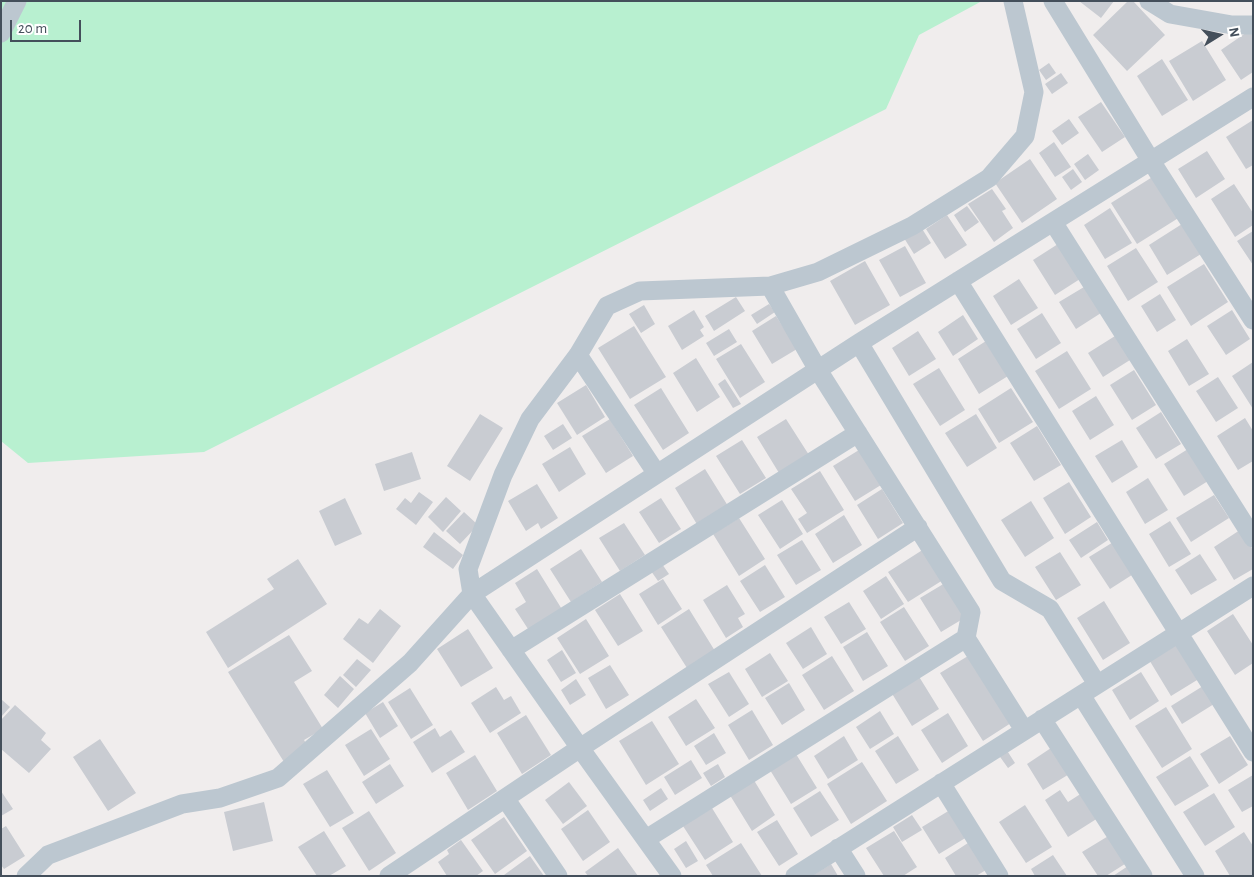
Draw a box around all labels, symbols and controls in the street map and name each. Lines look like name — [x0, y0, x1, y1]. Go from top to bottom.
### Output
scale bar — [12, 10, 84, 42]
north arrow — [1194, 10, 1244, 60]
text: 20 m — [18, 21, 47, 36]
text: N — [1226, 26, 1242, 38]

